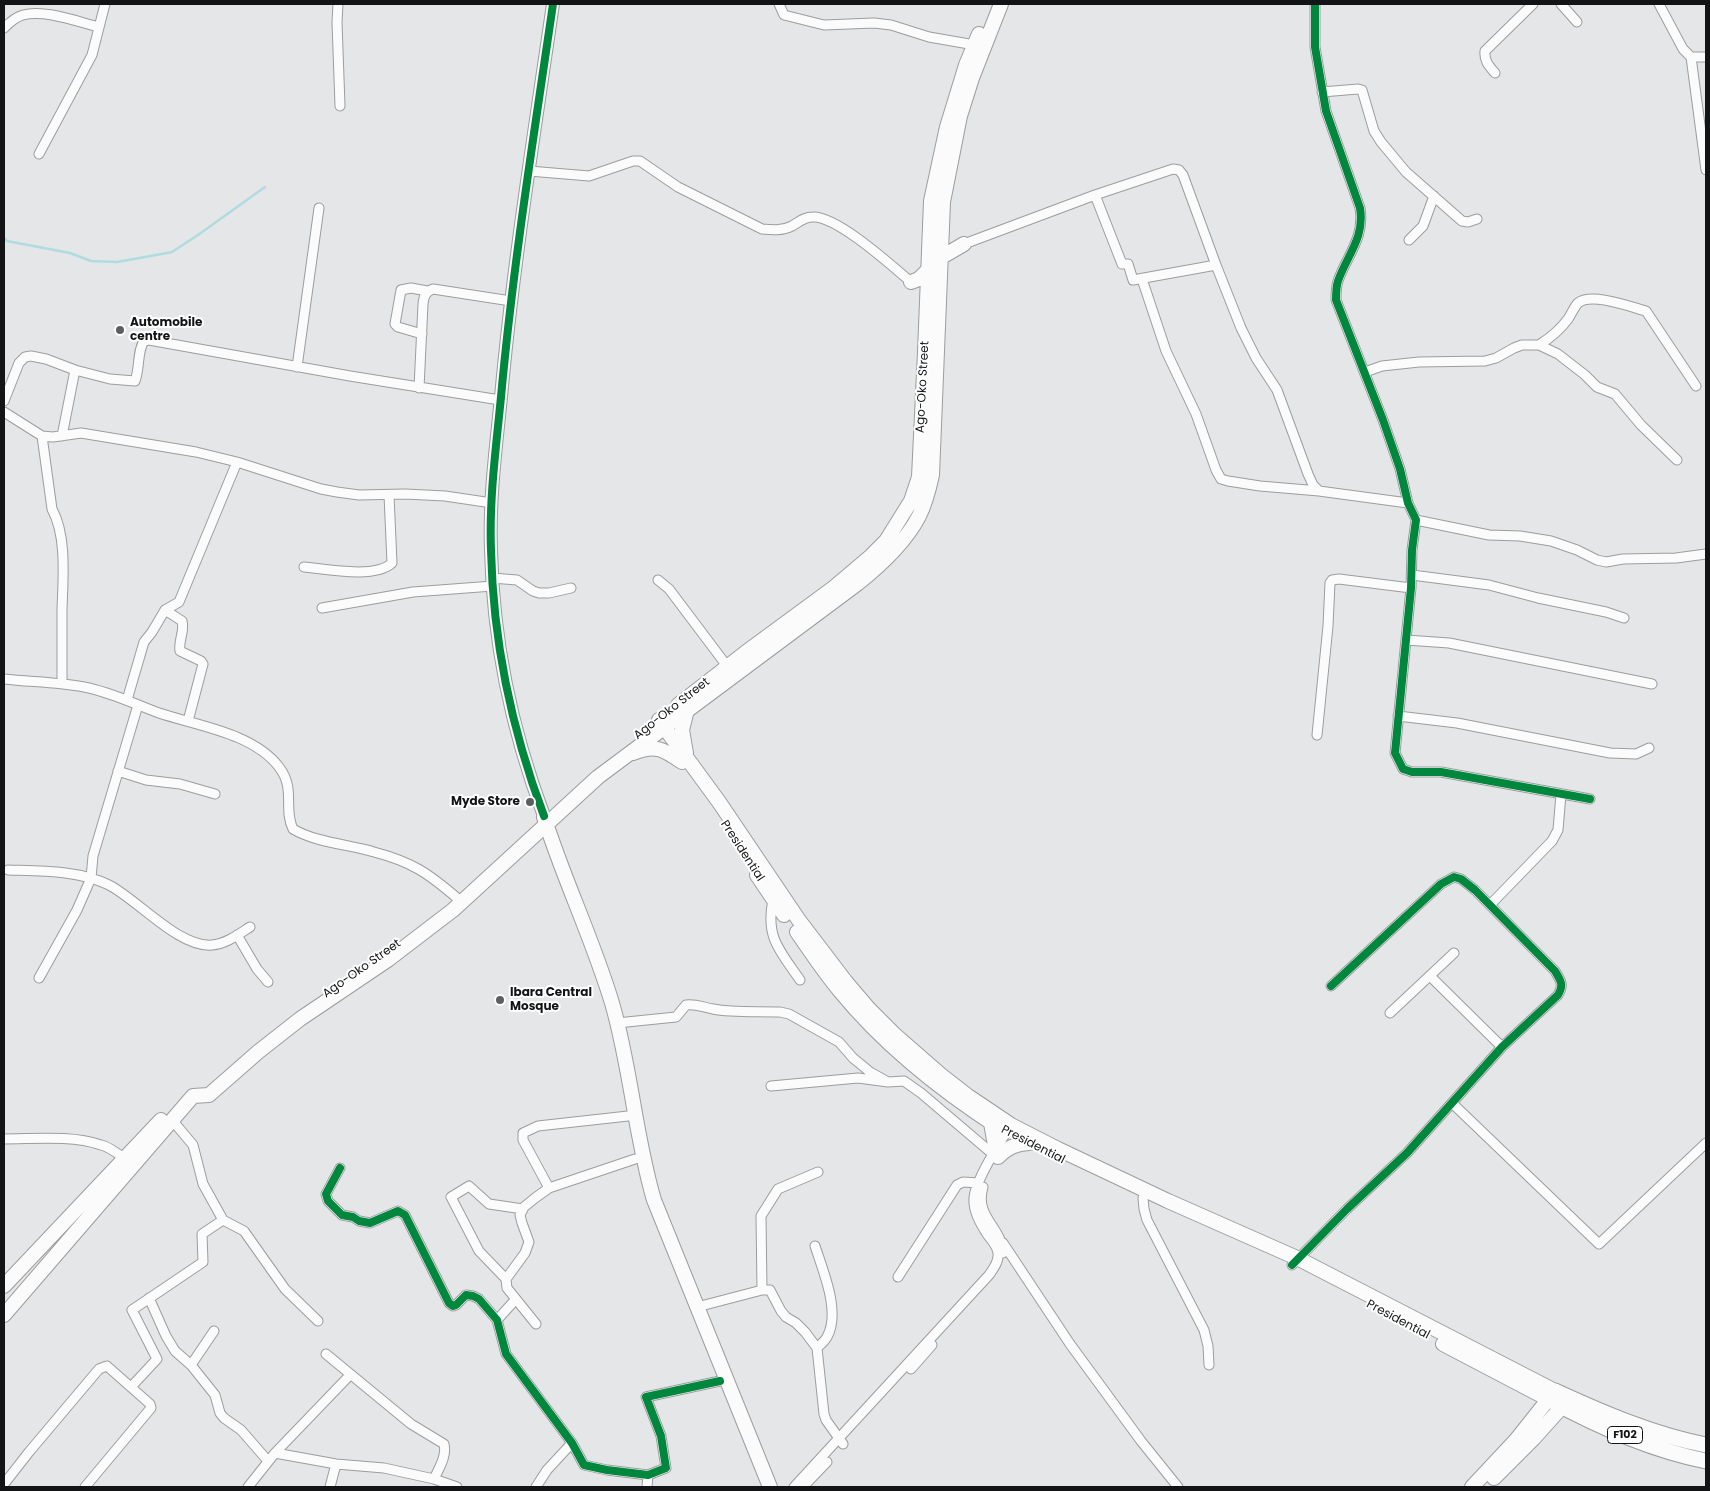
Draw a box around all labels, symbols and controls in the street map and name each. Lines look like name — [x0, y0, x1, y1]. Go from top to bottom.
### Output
place label: Automobile centre — [130, 316, 202, 344]
marker: Automobile centre — [114, 324, 126, 336]
street label: Ago-Oko Street — [913, 341, 933, 433]
street label: Ago-Oko Street — [631, 675, 713, 743]
place label: Myde Store — [451, 795, 520, 809]
marker: Myde Store — [524, 796, 536, 808]
street label: Presidential — [717, 818, 767, 884]
street label: Ago-Oko Street — [320, 937, 404, 1001]
place label: Ibara Central Mosque — [510, 986, 592, 1014]
marker: Ibara Central Mosque — [494, 994, 506, 1006]
street label: Presidential — [999, 1123, 1067, 1167]
street label: Presidential — [1364, 1297, 1432, 1343]
road number: F102 — [1608, 1426, 1642, 1444]

